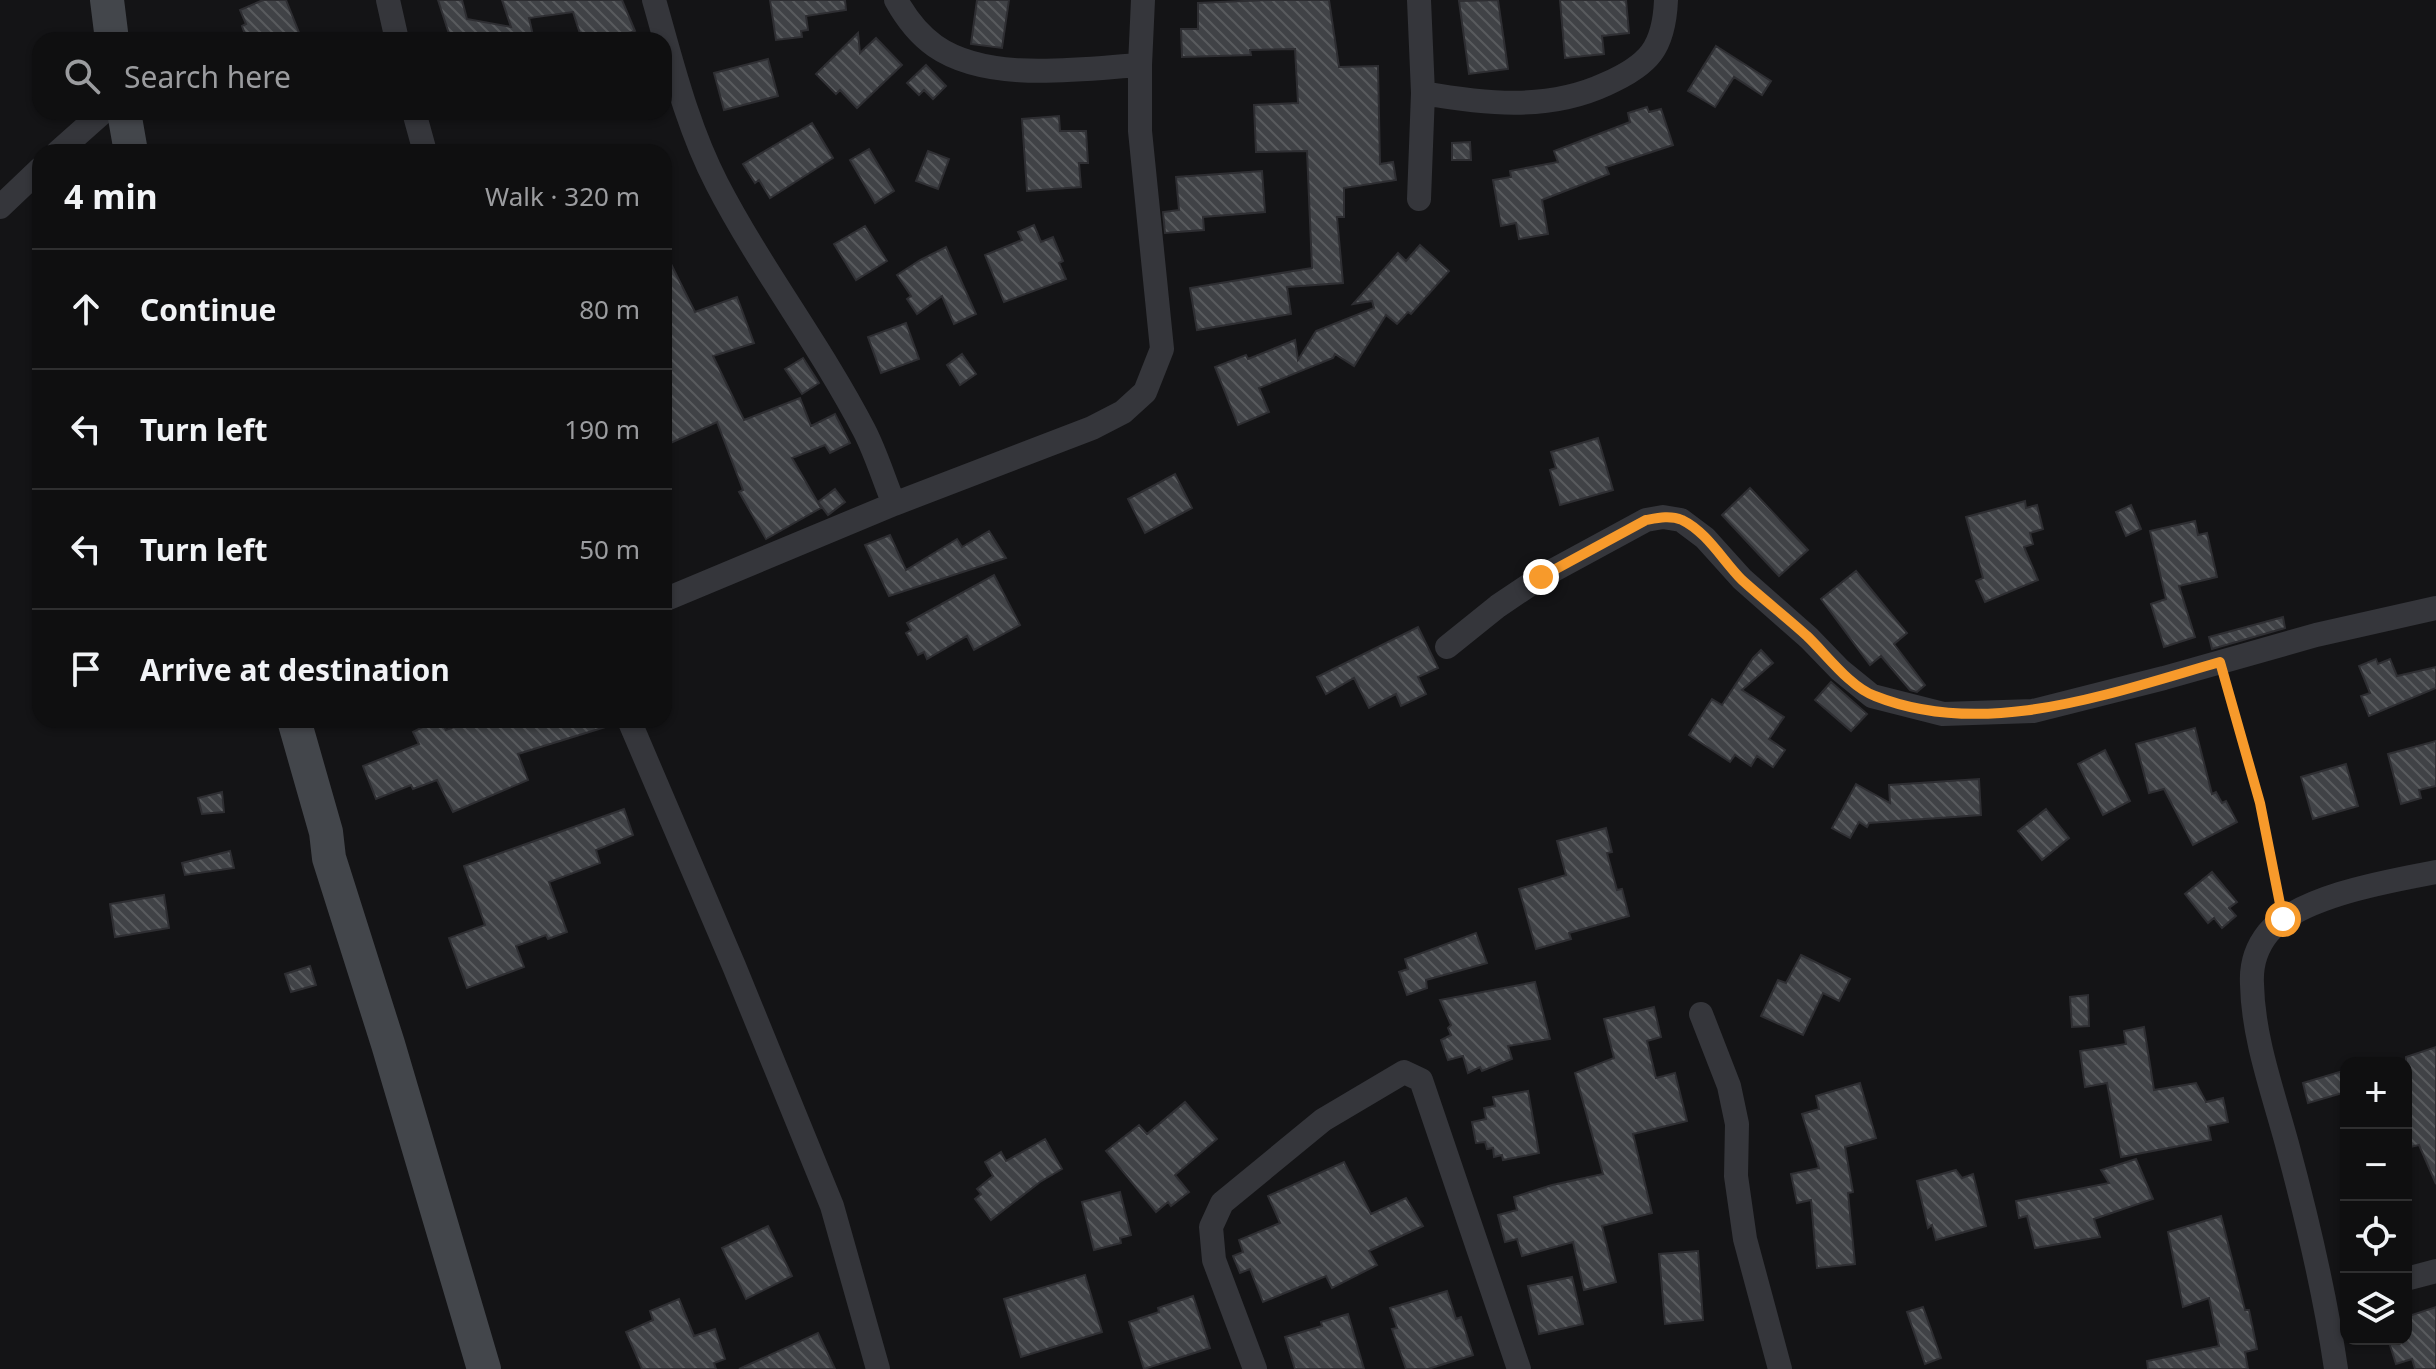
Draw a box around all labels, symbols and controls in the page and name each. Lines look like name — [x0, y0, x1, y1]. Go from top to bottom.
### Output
search box — [32, 32, 672, 120]
icon: search — [60, 54, 104, 98]
text: Search here — [124, 56, 291, 97]
text: 4 min — [64, 173, 158, 219]
text: Walk · 320 m — [485, 178, 640, 214]
icon: ahead — [64, 287, 108, 331]
text: Continue — [140, 289, 276, 330]
text: 80 m — [579, 291, 640, 327]
icon: left — [64, 407, 108, 451]
text: Turn left — [140, 409, 268, 450]
text: 190 m — [564, 411, 640, 447]
icon: left — [64, 527, 108, 571]
text: Turn left — [140, 529, 268, 570]
text: 50 m — [579, 531, 640, 567]
route end — [1523, 559, 1559, 595]
icon: arrive — [64, 647, 108, 691]
text: Arrive at destination — [140, 649, 450, 690]
route start — [2265, 901, 2301, 937]
map controls — [2340, 1057, 2412, 1345]
button: + — [2340, 1057, 2412, 1129]
button: − — [2340, 1129, 2412, 1201]
button: locate — [2340, 1201, 2412, 1273]
button: layers — [2340, 1273, 2412, 1345]

